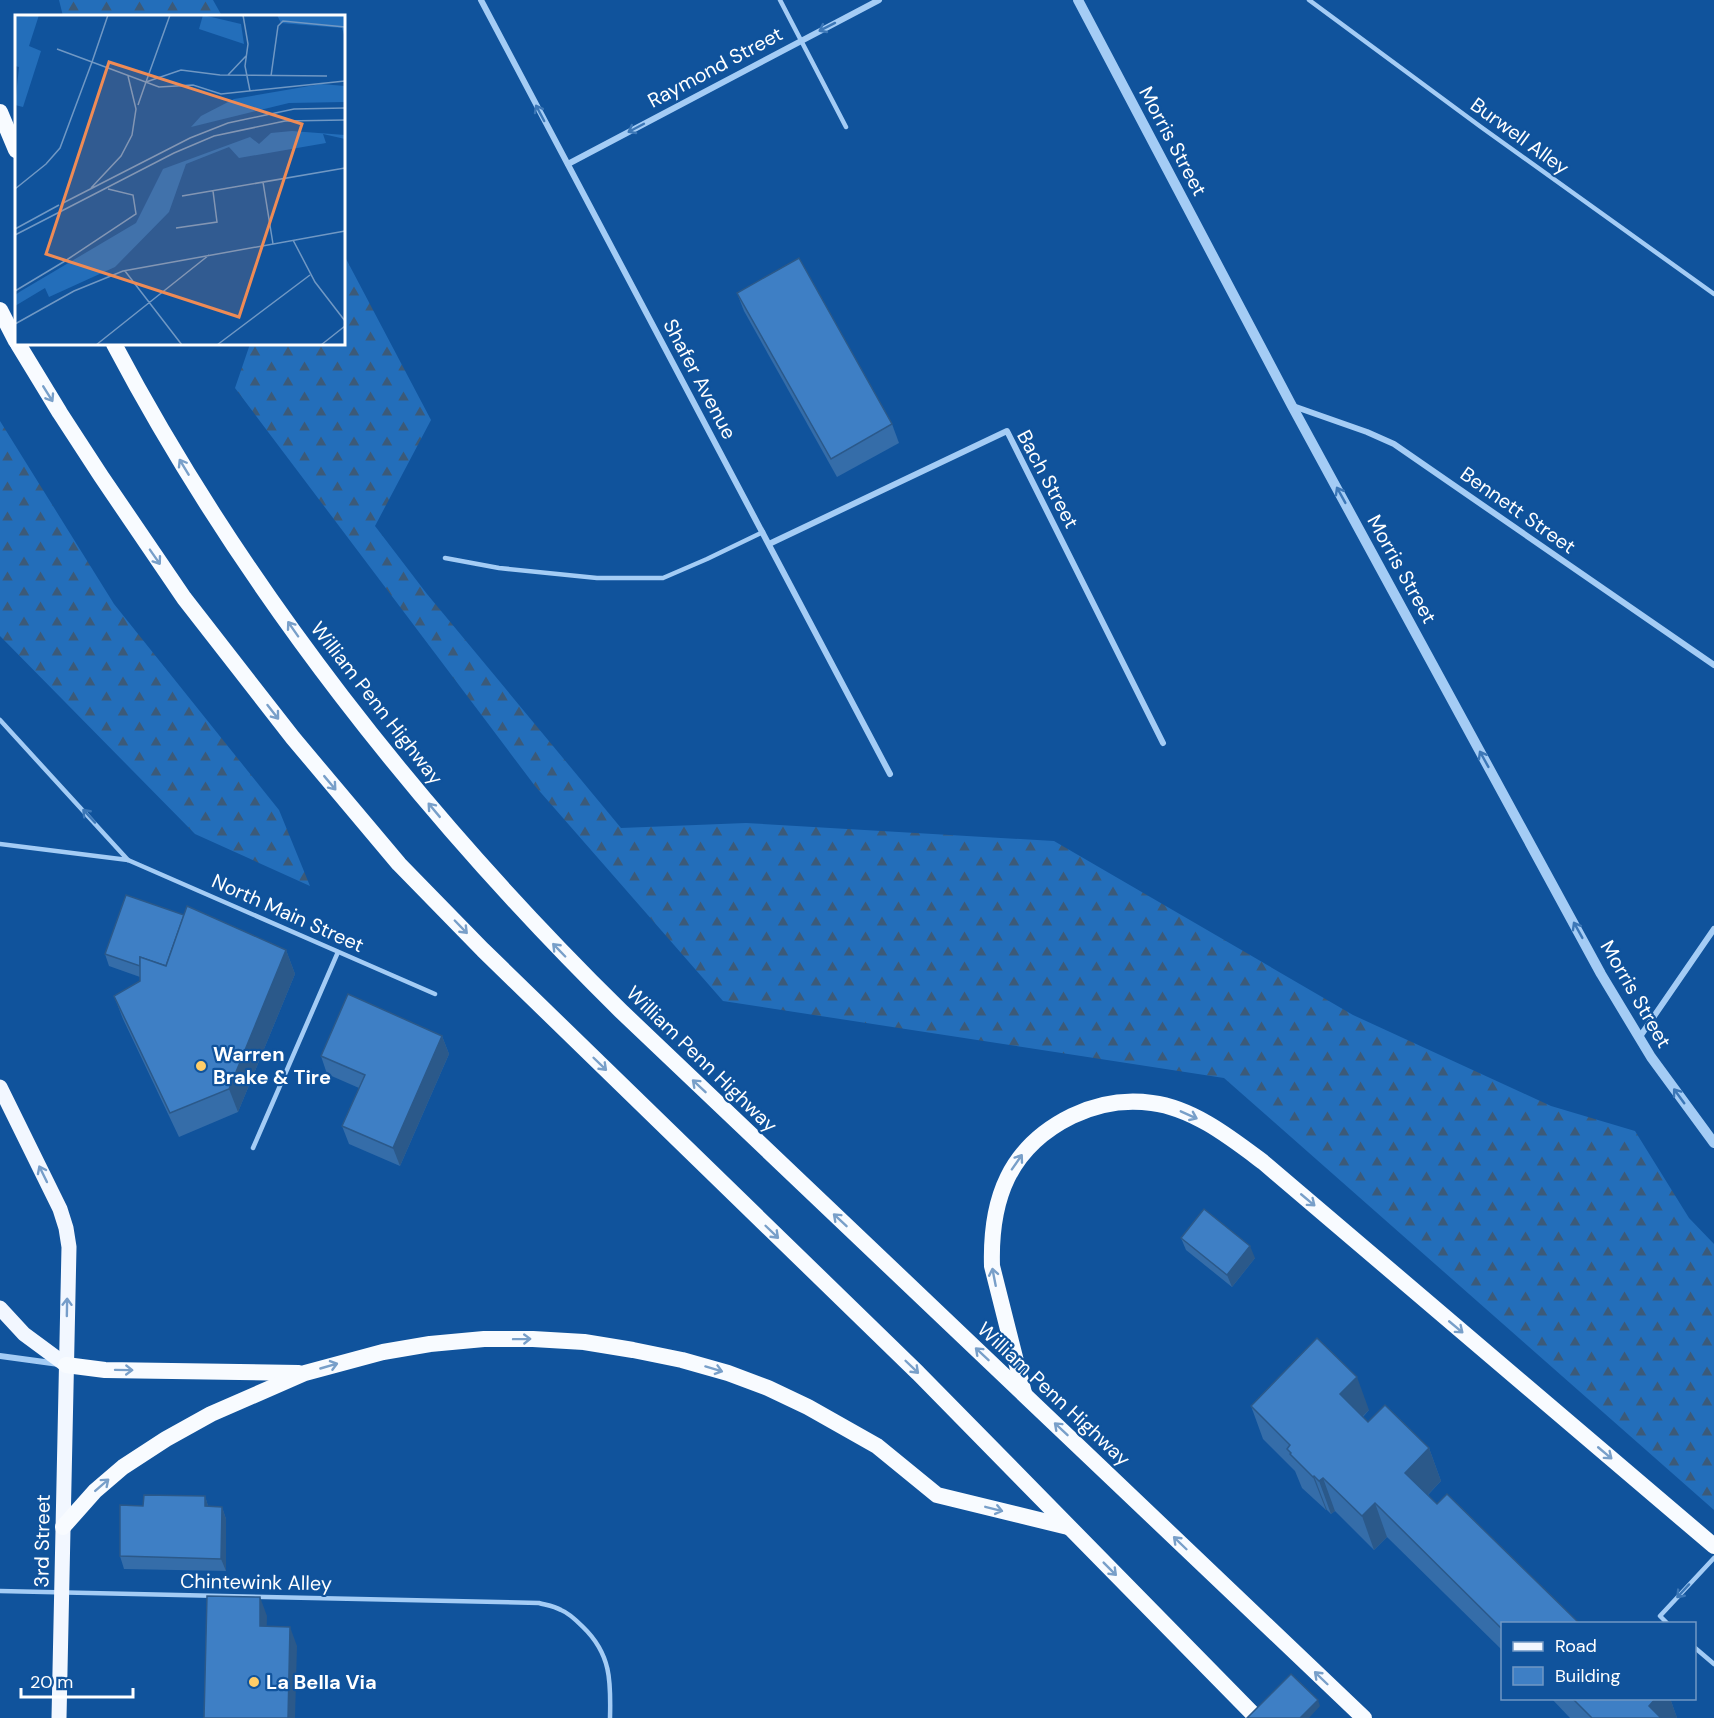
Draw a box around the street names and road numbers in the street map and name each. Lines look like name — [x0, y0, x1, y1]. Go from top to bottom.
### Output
street label: Raymond Street — [643, 20, 787, 113]
street label: Morris Street — [1133, 82, 1213, 200]
street label: Burwell Alley — [1466, 91, 1574, 181]
street label: Shafer Avenue — [657, 314, 743, 444]
street label: Bach Street — [1011, 425, 1085, 533]
street label: Bennett Street — [1455, 461, 1581, 559]
street label: Morris Street — [1361, 510, 1443, 628]
street label: William Penn Highway — [305, 616, 449, 790]
street label: North Main Street — [208, 868, 368, 958]
street label: Morris Street — [1595, 935, 1677, 1053]
street label: William Penn Highway — [621, 980, 783, 1138]
street label: William Penn Highway — [972, 1316, 1136, 1472]
street label: 3rd Street — [28, 1494, 56, 1588]
street label: Chintewink Alley — [180, 1568, 332, 1596]

